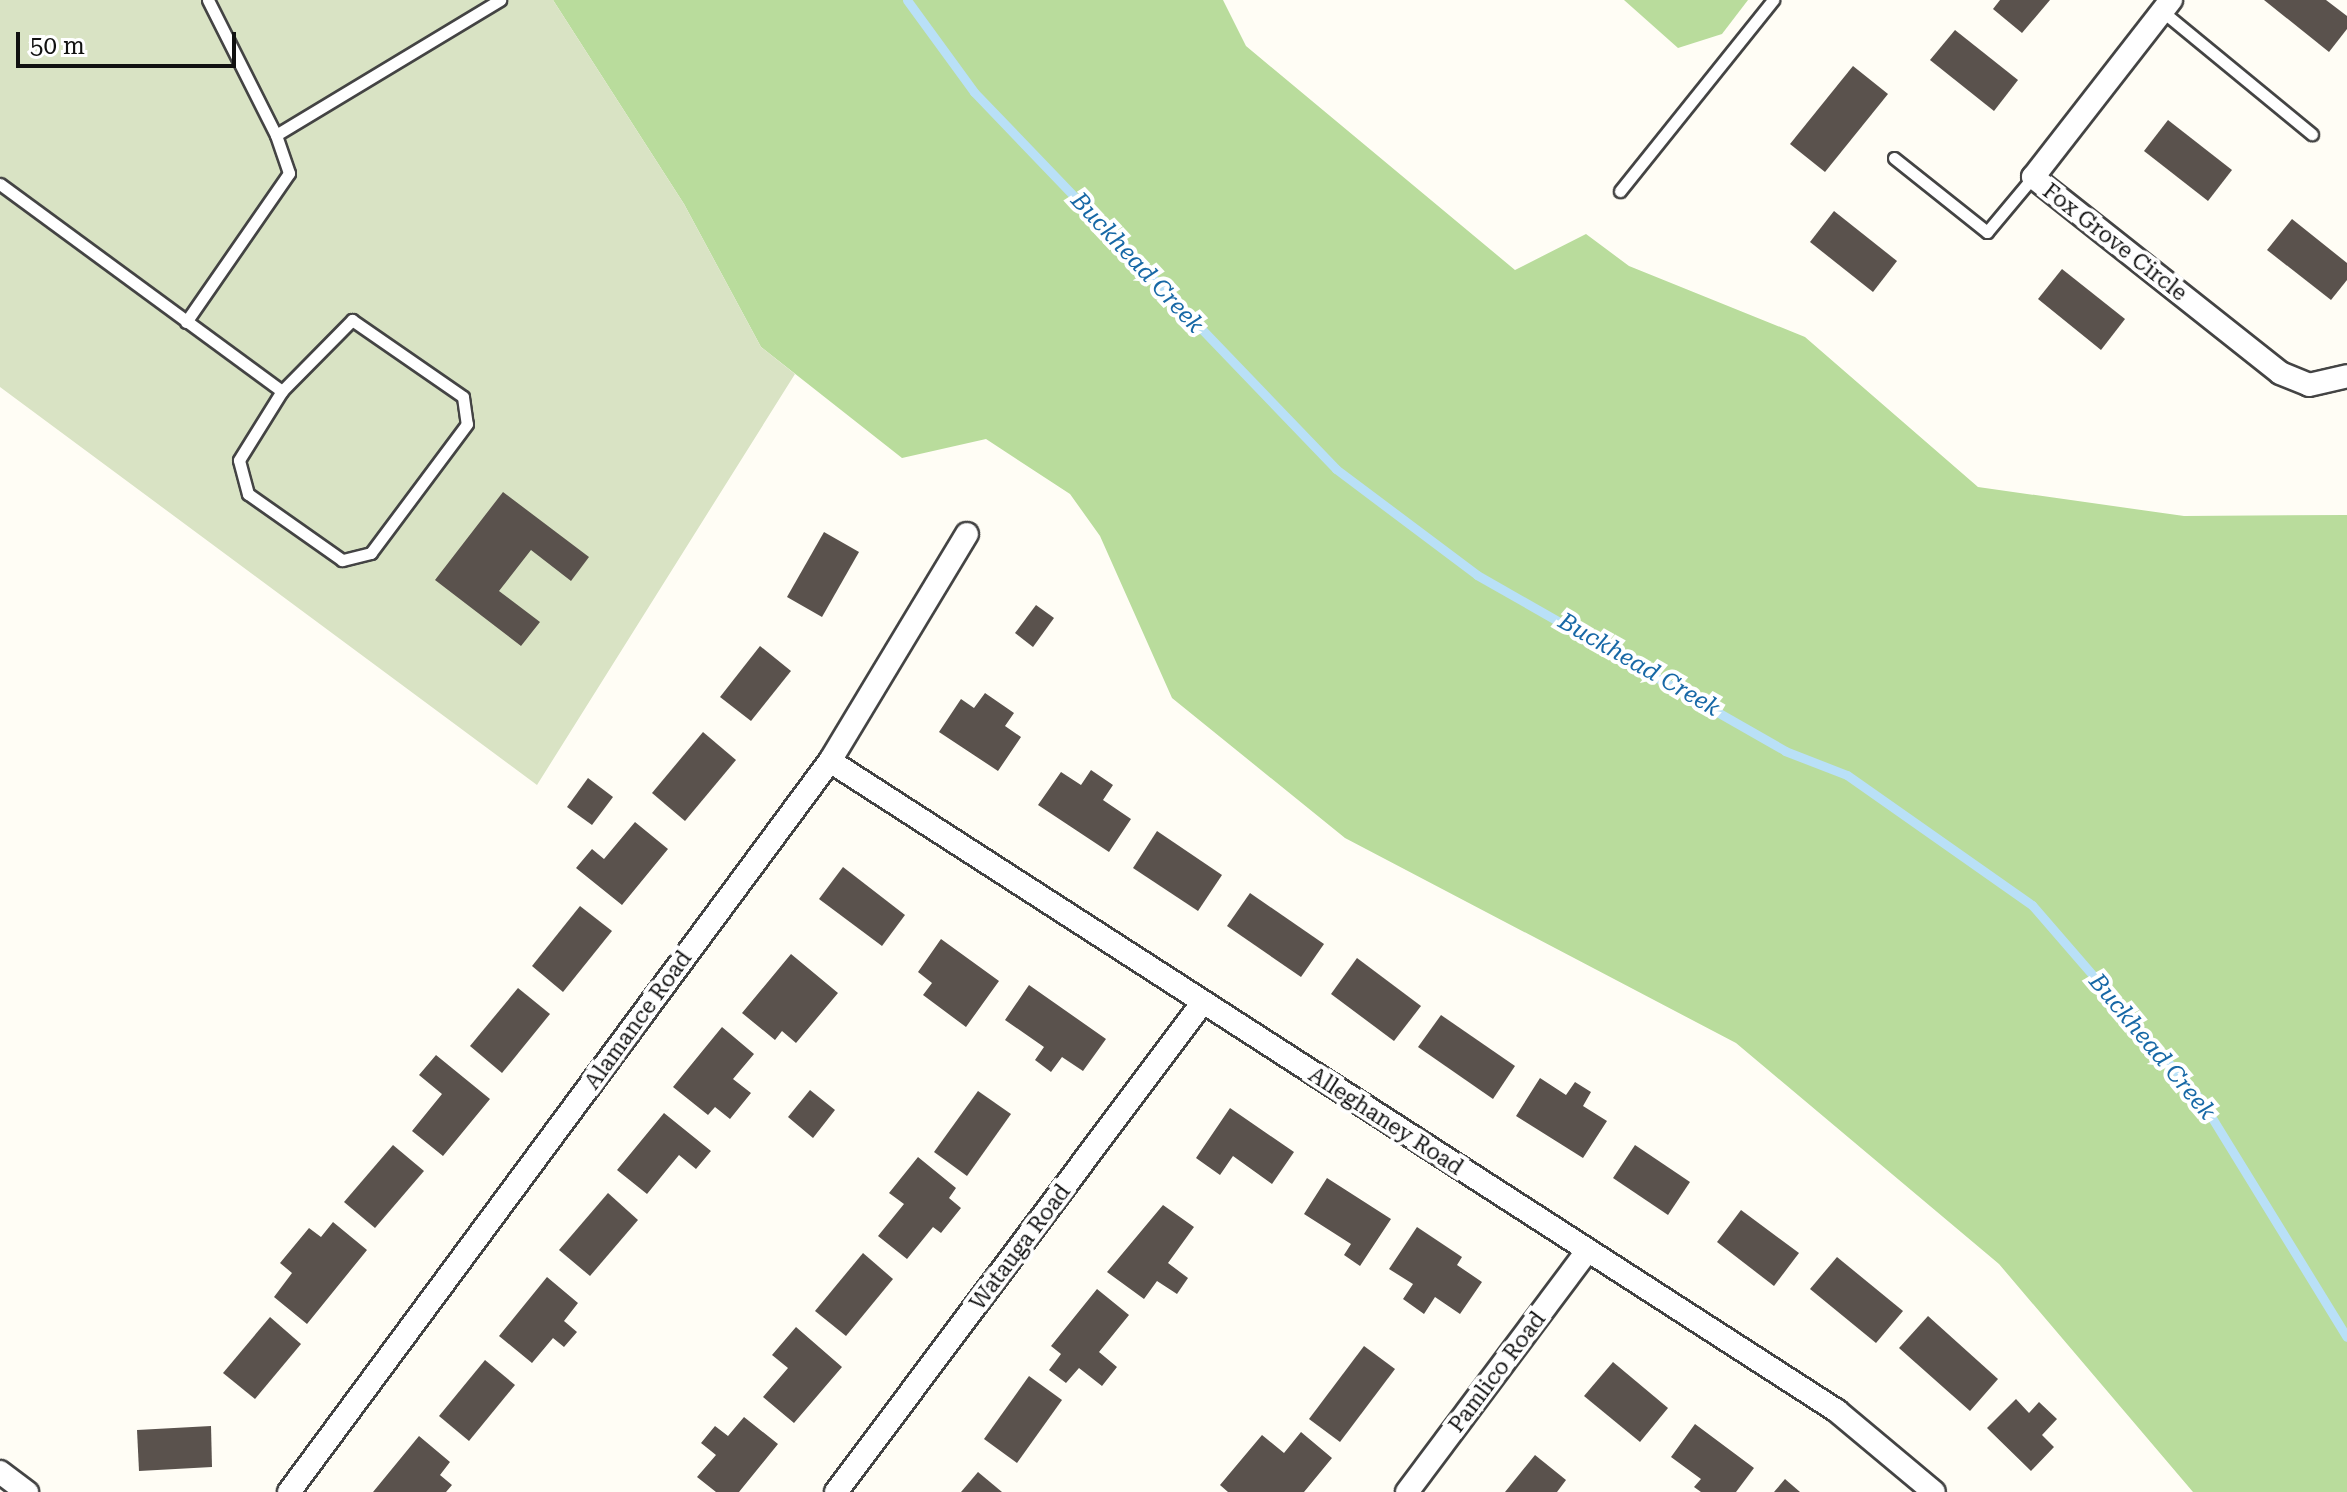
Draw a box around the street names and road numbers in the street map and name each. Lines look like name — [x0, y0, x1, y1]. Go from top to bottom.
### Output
street label: Fox Grove Circle — [2038, 178, 2192, 306]
street label: Alamance Road — [579, 946, 697, 1094]
street label: Alleghaney Road — [1304, 1061, 1468, 1181]
street label: Watauga Road — [964, 1179, 1076, 1315]
street label: Pamlico Road — [1443, 1306, 1551, 1438]

